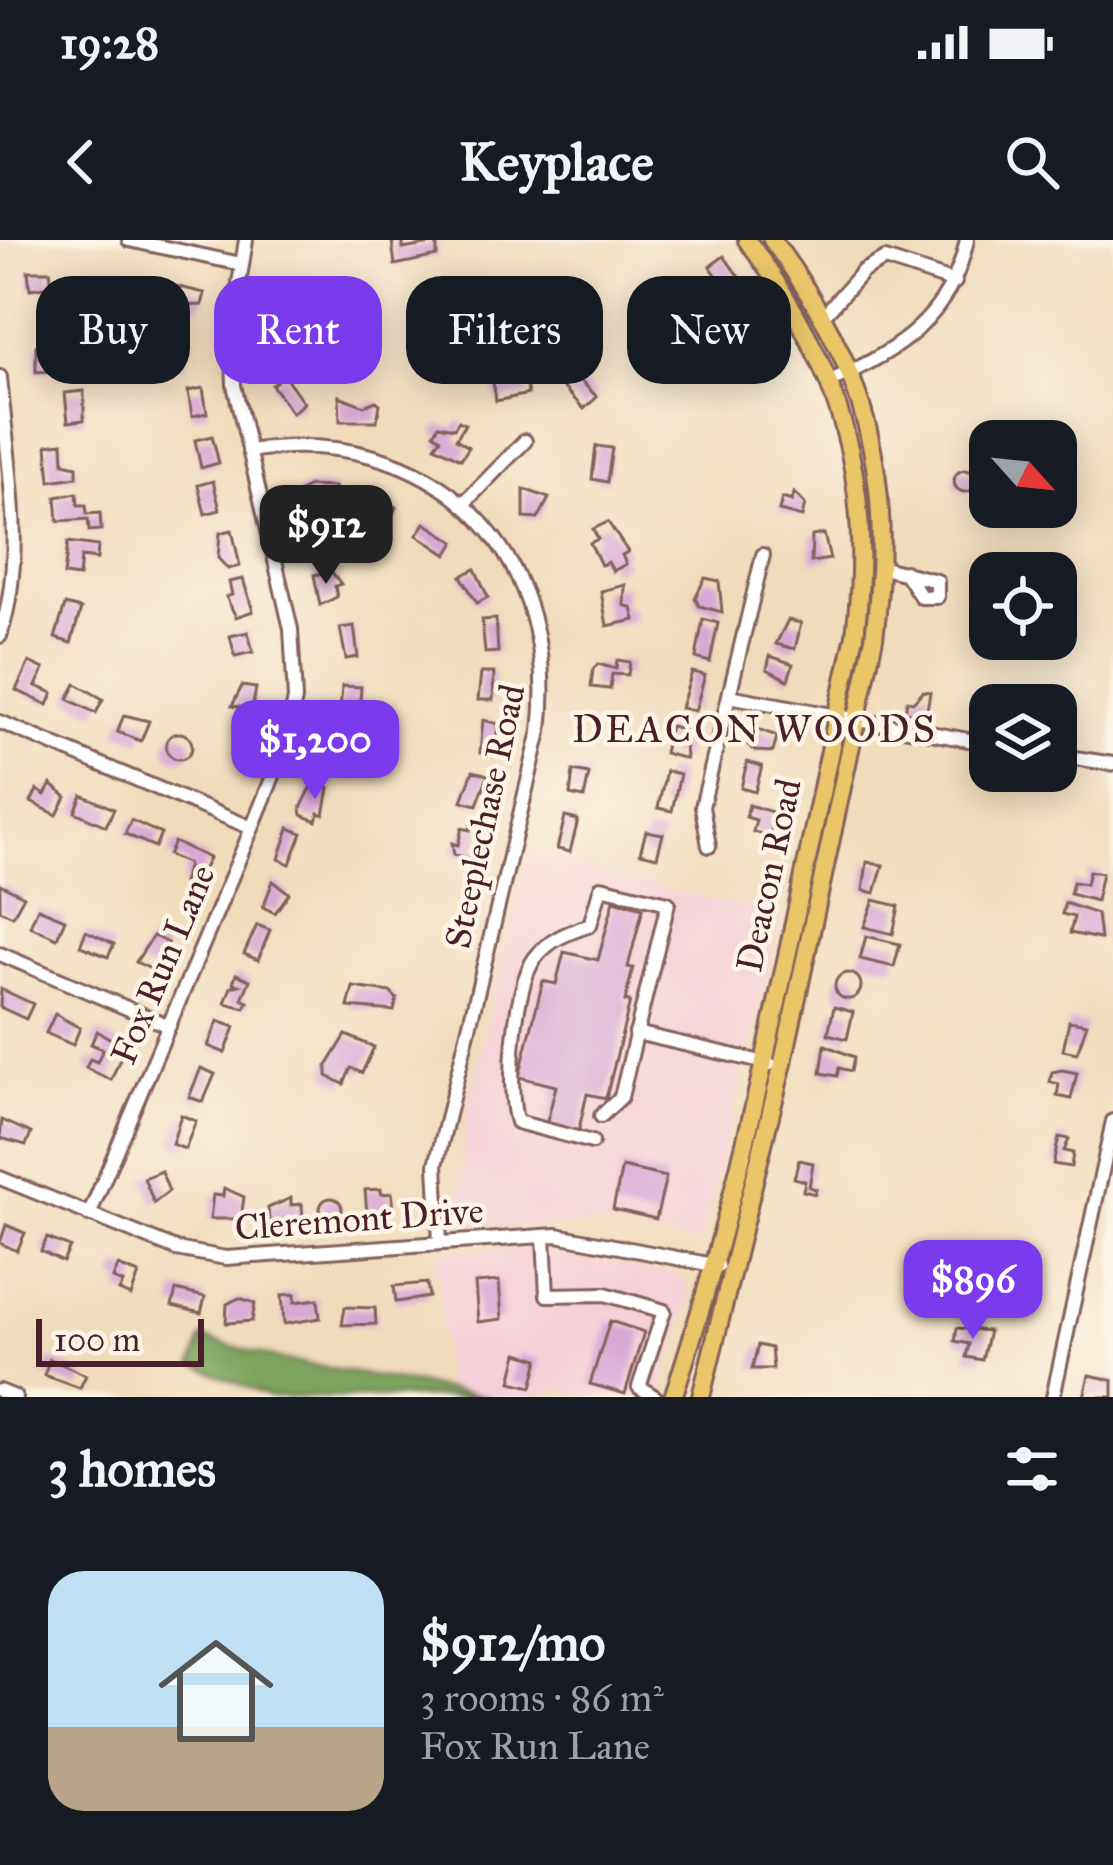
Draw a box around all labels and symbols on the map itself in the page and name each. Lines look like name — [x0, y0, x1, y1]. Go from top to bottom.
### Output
north arrow — [969, 420, 1077, 528]
pin: $912 — [255, 485, 397, 587]
street label: Steeplechase Road — [436, 680, 534, 952]
pin: $1,200 — [217, 700, 413, 802]
district label: DEACON WOODS — [572, 705, 938, 753]
street label: Deacon Road — [727, 775, 811, 976]
street label: Fox Run Lane — [101, 858, 225, 1071]
street label: Cleremont Drive — [233, 1188, 485, 1250]
pin: $896 — [902, 1240, 1044, 1342]
scale bar — [36, 1313, 204, 1366]

